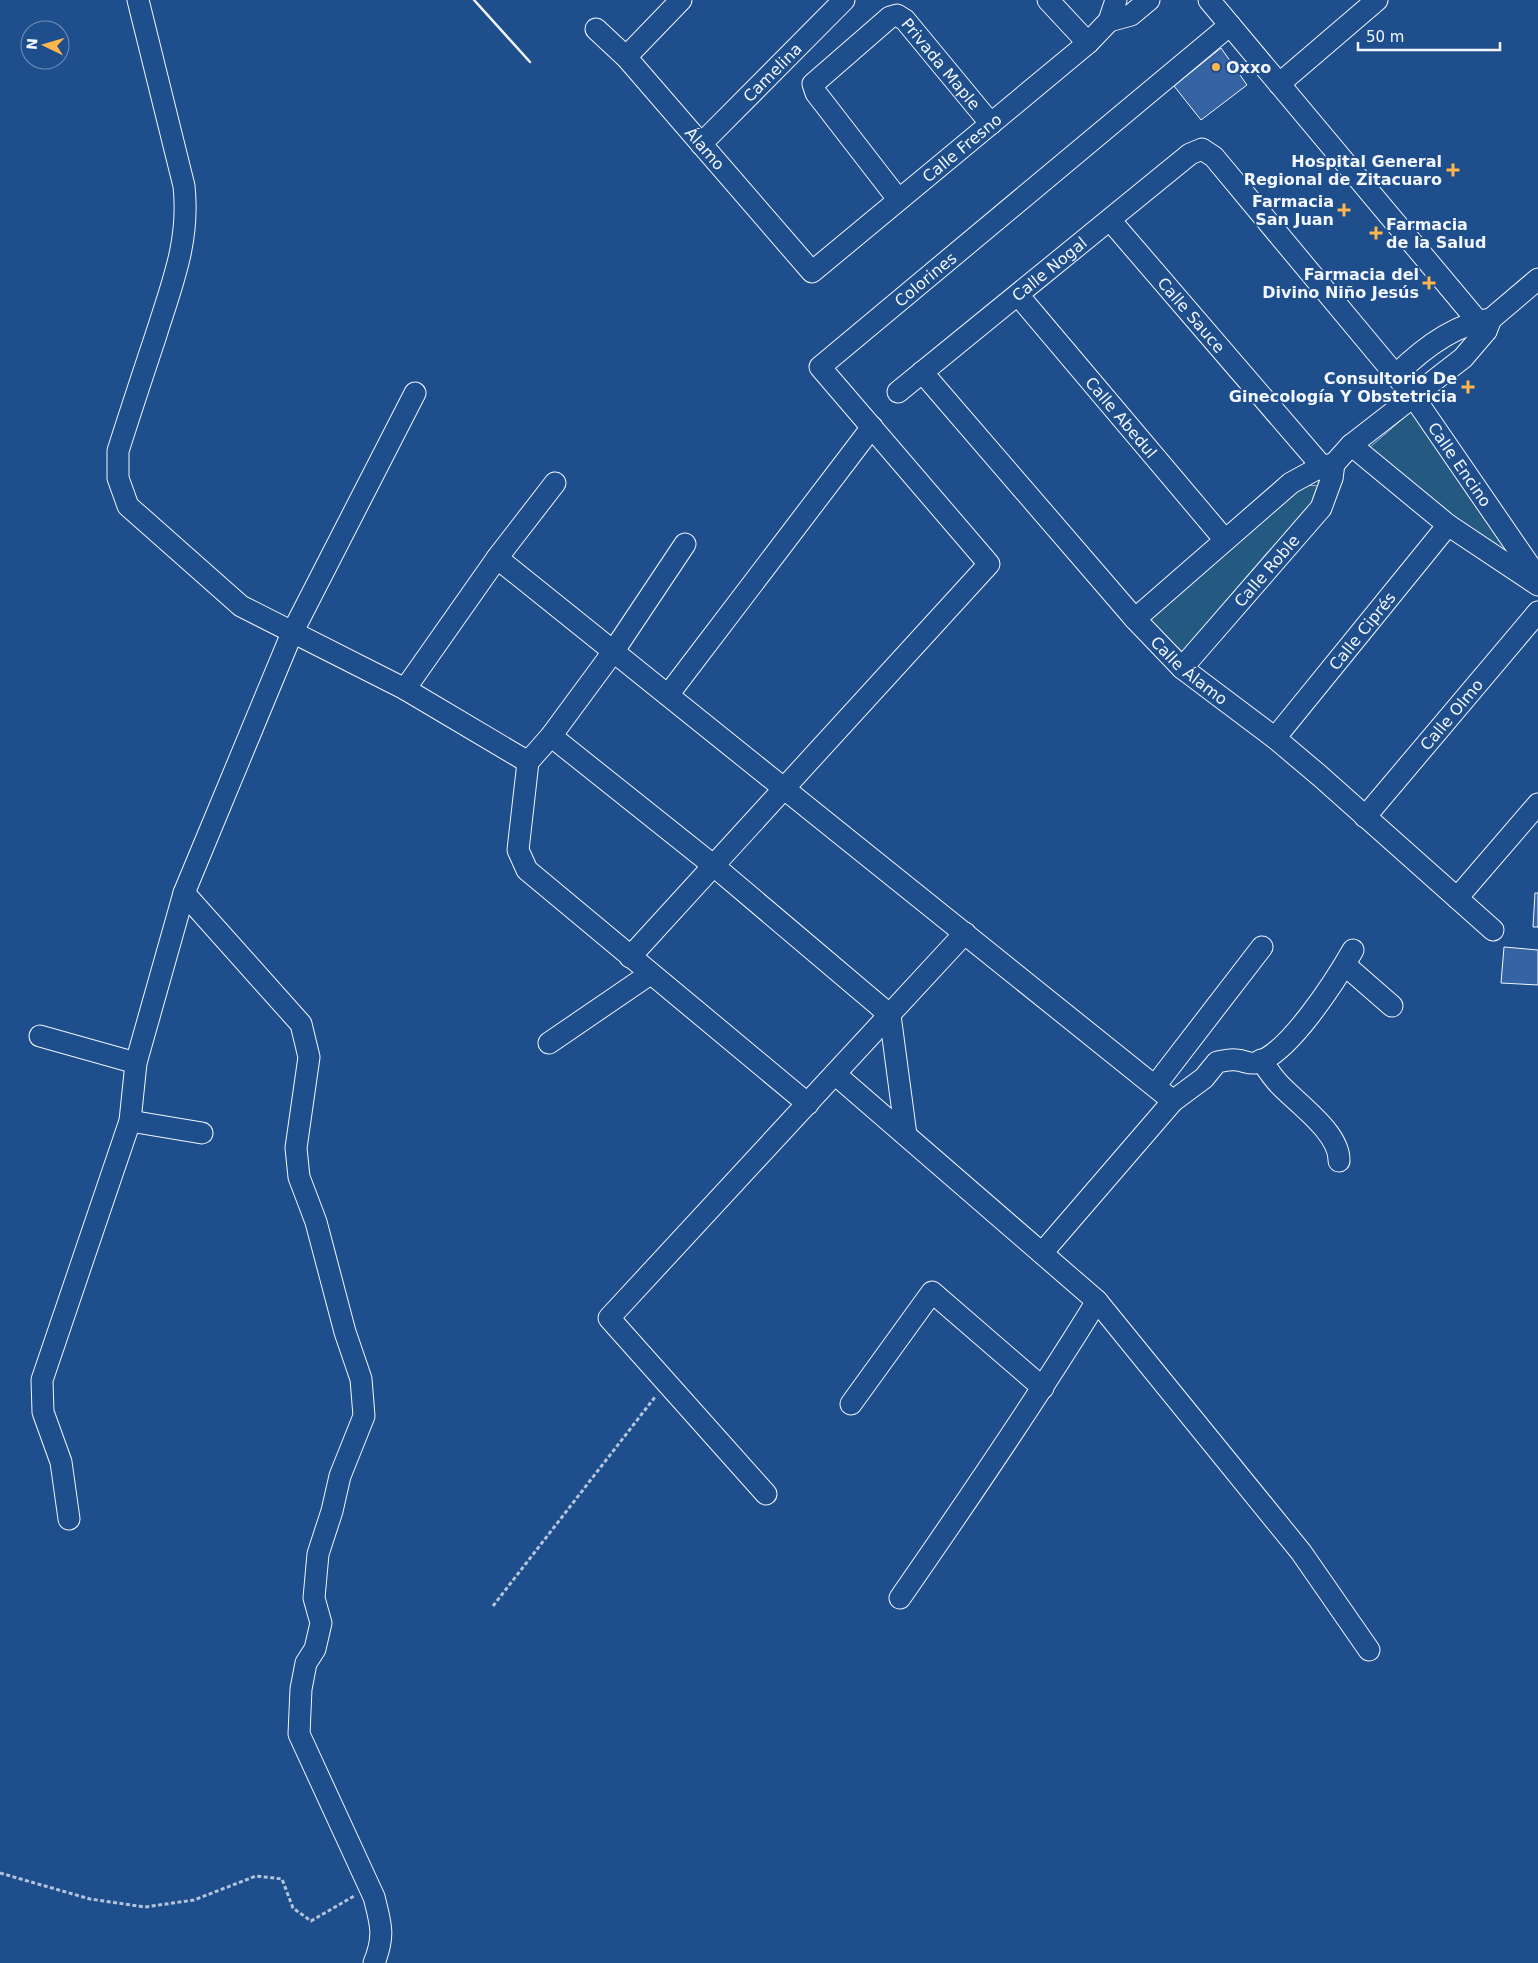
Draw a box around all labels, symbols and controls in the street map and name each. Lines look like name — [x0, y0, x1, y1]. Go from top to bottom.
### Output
street label: Privada Maple — [898, 14, 984, 113]
north arrow — [20, 20, 70, 70]
scale bar — [1358, 20, 1500, 52]
text: 50 m — [1366, 28, 1404, 46]
text: N — [24, 37, 41, 50]
street label: Camelina — [739, 39, 805, 106]
place label: Oxxo — [1226, 58, 1271, 77]
marker: Oxxo — [1210, 61, 1222, 73]
street label: Calle Fresno — [918, 109, 1005, 186]
street label: Álamo — [681, 123, 729, 174]
place label: Hospital General Regional de Zitacuaro — [1244, 152, 1442, 189]
marker: Hospital General Regional de Zitacuaro — [1446, 163, 1460, 177]
place label: Farmacia San Juan — [1252, 192, 1334, 229]
marker: Farmacia San Juan — [1338, 204, 1350, 216]
place label: Farmacia de la Salud — [1386, 215, 1486, 252]
marker: Farmacia de la Salud — [1370, 227, 1382, 239]
street label: Calle Nogal — [1008, 233, 1090, 305]
street label: Colorines — [891, 248, 960, 310]
place label: Farmacia del Divino Niño Jesús — [1262, 265, 1419, 302]
street label: Calle Sauce — [1154, 273, 1229, 356]
marker: Farmacia del Divino Niño Jesús — [1423, 277, 1435, 289]
place label: Consultorio De Ginecología Y Obstetricia — [1229, 369, 1457, 406]
street label: Calle Abedul — [1082, 373, 1161, 462]
marker: Consultorio De Ginecología Y Obstetricia — [1461, 380, 1475, 394]
street label: Calle Encino — [1424, 418, 1496, 510]
street label: Calle Roble — [1230, 531, 1303, 611]
street label: Calle Ciprés — [1325, 588, 1399, 674]
street label: Calle Álamo — [1147, 632, 1231, 708]
street label: Calle Olmo — [1416, 675, 1487, 754]

